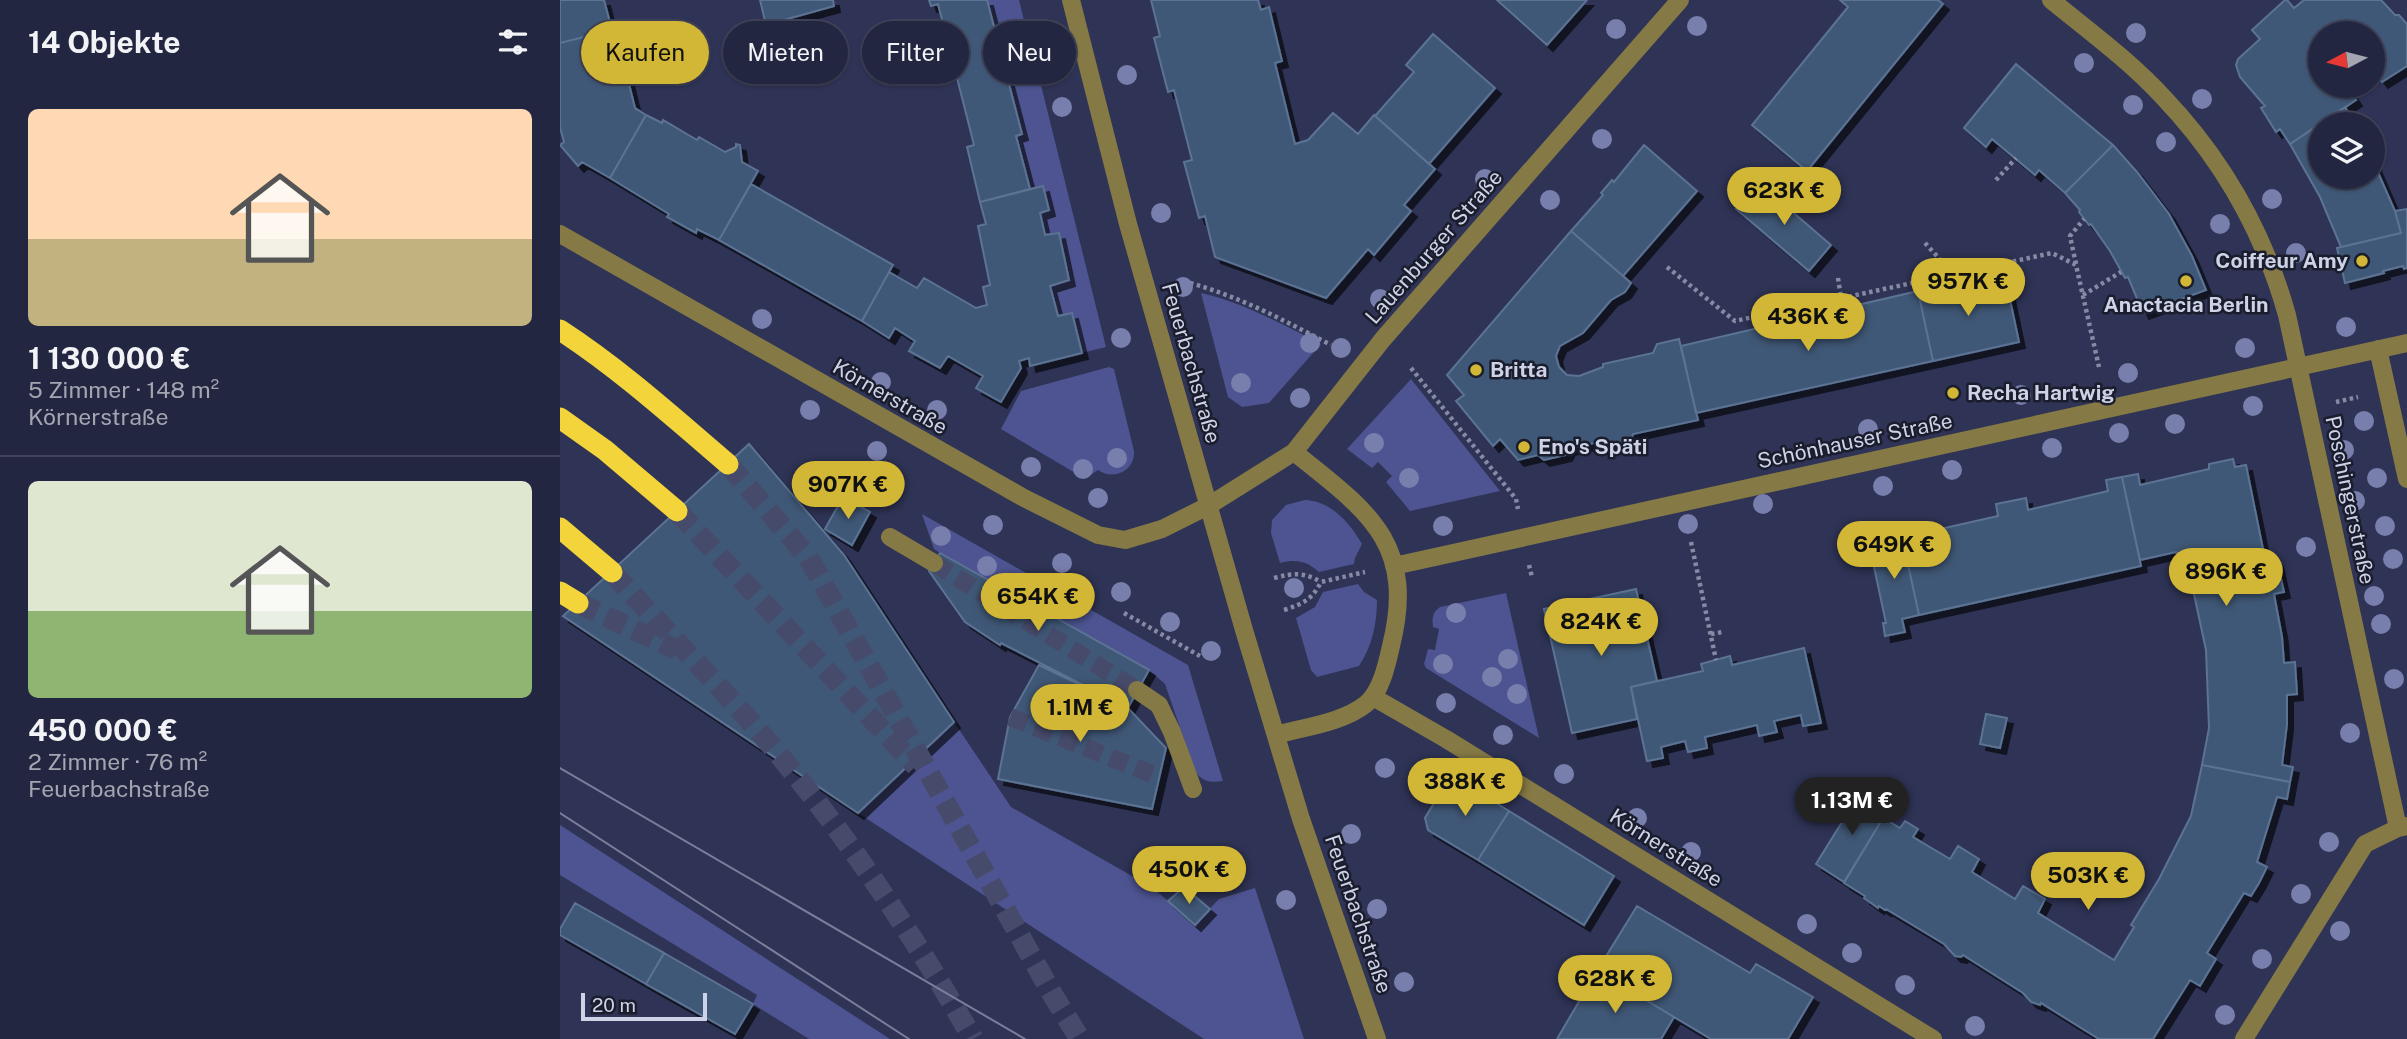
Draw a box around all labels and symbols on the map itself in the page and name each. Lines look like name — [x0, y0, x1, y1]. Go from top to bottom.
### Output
north arrow — [2308, 21, 2385, 98]
street label: Lauenburger Straße — [1360, 165, 1507, 329]
pin: 623K € — [1727, 168, 1841, 227]
place label: Coiffeur Amy — [2215, 248, 2348, 273]
marker: Coiffeur Amy — [2354, 253, 2370, 269]
pin: 957K € — [1911, 258, 2025, 318]
marker: Anactacia Berlin — [2178, 273, 2194, 289]
street label: Feuerbachstraße — [1157, 280, 1226, 446]
place label: Anactacia Berlin — [2103, 292, 2269, 317]
pin: 436K € — [1751, 294, 1865, 353]
street label: Körnerstraße — [828, 354, 952, 439]
place label: Britta — [1490, 357, 1547, 382]
marker: Britta — [1468, 362, 1484, 378]
place label: Recha Hartwig — [1967, 380, 2114, 405]
marker: Recha Hartwig — [1945, 385, 1961, 401]
street label: Schönhauser Straße — [1755, 408, 1955, 473]
street label: Poschingerstraße — [2320, 413, 2381, 586]
place label: Eno's Späti — [1538, 434, 1647, 459]
marker: Eno's Späti — [1516, 439, 1532, 455]
pin: 907K € — [791, 462, 905, 521]
pin: 649K € — [1837, 522, 1951, 581]
pin: 896K € — [2169, 548, 2283, 608]
pin: 654K € — [981, 574, 1095, 633]
pin: 824K € — [1544, 598, 1658, 658]
pin: 1.1M € — [1023, 684, 1137, 744]
pin: 388K € — [1408, 758, 1522, 818]
pin: 1.13M € — [1787, 778, 1917, 837]
street label: Körnerstraße — [1605, 803, 1727, 892]
street label: Feuerbachstraße — [1320, 831, 1397, 996]
pin: 450K € — [1132, 846, 1246, 906]
pin: 503K € — [2031, 852, 2145, 912]
pin: 628K € — [1558, 956, 1672, 1015]
scale bar — [581, 990, 707, 1022]

